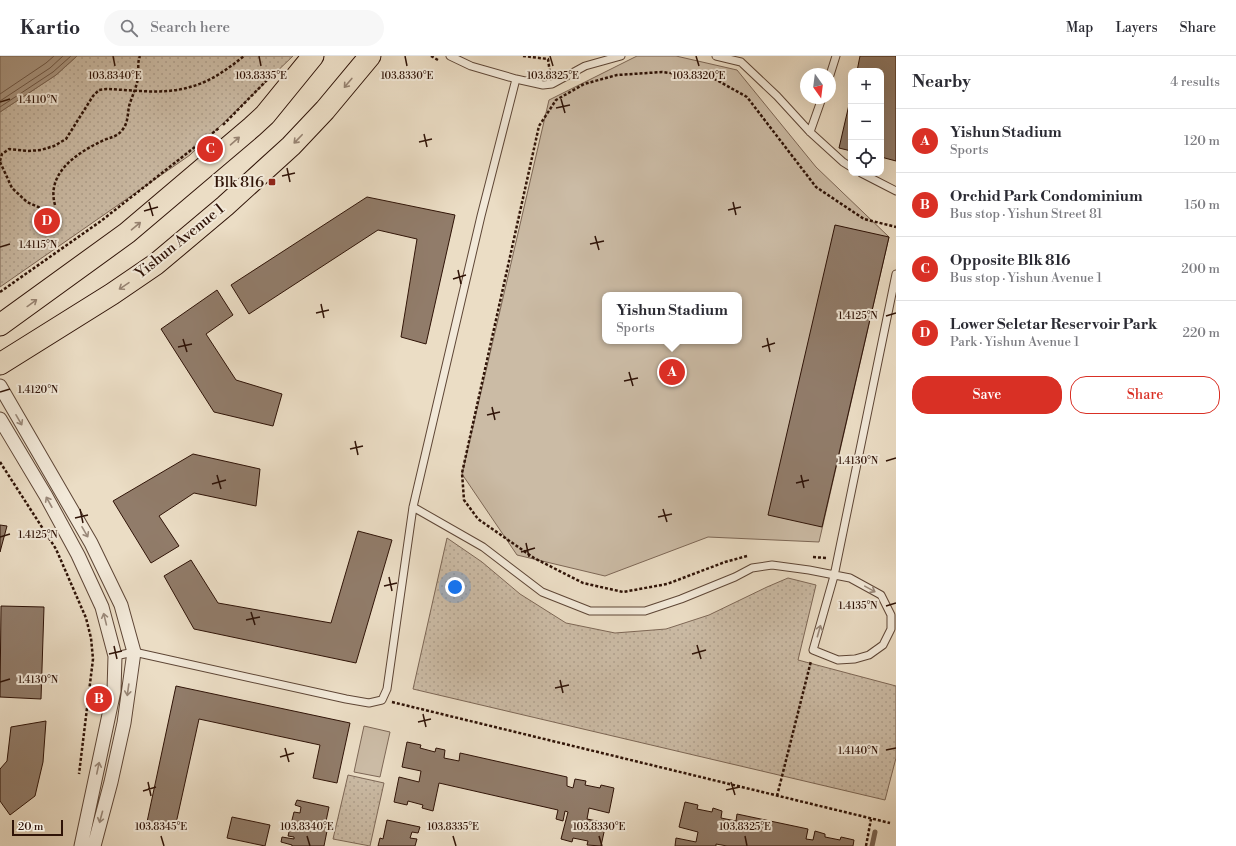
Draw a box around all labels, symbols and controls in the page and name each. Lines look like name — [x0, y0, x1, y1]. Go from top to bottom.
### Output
search box — [104, 10, 384, 46]
text: Kartio — [20, 16, 80, 40]
icon: search — [118, 17, 140, 39]
text: Search here — [150, 18, 230, 37]
text: Map — [1066, 19, 1093, 37]
text: Layers — [1115, 19, 1158, 37]
text: Share — [1180, 19, 1216, 37]
north arrow — [800, 68, 836, 104]
map controls — [848, 68, 884, 176]
button: + — [848, 68, 884, 104]
text: 103.8340°E — [88, 70, 142, 82]
text: 103.8335°E — [235, 70, 287, 82]
text: 103.8330°E — [381, 70, 433, 82]
text: 103.8325°E — [527, 70, 579, 82]
text: 103.8320°E — [673, 70, 726, 82]
text: Nearby — [912, 71, 971, 93]
text: 4 results — [1170, 74, 1220, 90]
one-way arrow — [343, 78, 352, 89]
text: 1.4110°N — [19, 94, 58, 106]
button: − — [848, 104, 884, 140]
text: Yishun Stadium — [950, 123, 1062, 142]
text: A — [920, 133, 930, 149]
text: 120 m — [1184, 133, 1220, 149]
pin: C — [197, 134, 223, 164]
one-way arrow — [294, 134, 303, 144]
one-way arrow — [230, 136, 240, 145]
button: locate — [848, 140, 884, 176]
text: Sports — [950, 142, 989, 158]
place label: Blk 816 — [213, 173, 264, 192]
marker: Blk 816 — [267, 177, 277, 187]
text: Orchid Park Condominium — [950, 187, 1143, 206]
text: B — [920, 197, 930, 213]
text: 150 m — [1185, 197, 1220, 213]
street label: Yishun Avenue 1 — [131, 199, 229, 283]
pin: D — [34, 206, 60, 236]
text: Bus stop · Yishun Street 81 — [950, 206, 1102, 222]
one-way arrow — [131, 221, 142, 230]
text: 1.4115°N — [19, 239, 58, 251]
text: Opposite Blk 816 — [950, 251, 1071, 270]
text: C — [920, 261, 930, 277]
text: 200 m — [1181, 261, 1220, 277]
text: Bus stop · Yishun Avenue 1 — [950, 270, 1102, 286]
one-way arrow — [119, 282, 130, 290]
popup — [602, 292, 742, 344]
one-way arrow — [26, 298, 37, 307]
text: Yishun Stadium — [616, 301, 728, 320]
text: 1.4125°N — [838, 310, 878, 322]
text: Lower Seletar Reservoir Park — [950, 315, 1157, 334]
text: Sports — [616, 320, 655, 336]
text: D — [920, 325, 930, 341]
text: 220 m — [1182, 325, 1220, 341]
text: Park · Yishun Avenue 1 — [950, 334, 1079, 350]
pin: A — [659, 357, 685, 387]
button: Save — [912, 376, 1062, 414]
button: Share — [1070, 376, 1220, 414]
text: 1.4120°N — [18, 384, 59, 396]
one-way arrow — [16, 414, 24, 426]
text: 1.4130°N — [838, 455, 879, 467]
one-way arrow — [45, 496, 52, 508]
one-way arrow — [81, 526, 89, 538]
text: 1.4125°N — [18, 529, 58, 541]
your location — [445, 577, 465, 597]
one-way arrow — [864, 586, 876, 594]
text: 1.4135°N — [838, 600, 878, 612]
one-way arrow — [101, 612, 108, 625]
one-way arrow — [816, 625, 823, 638]
text: 1.4130°N — [18, 674, 59, 686]
one-way arrow — [124, 683, 132, 696]
pin: B — [86, 684, 112, 714]
text: 1.4140°N — [838, 745, 879, 757]
one-way arrow — [95, 762, 103, 775]
one-way arrow — [97, 811, 104, 824]
scale bar — [12, 818, 63, 837]
text: 20 m — [18, 820, 43, 834]
text: 103.8345°E — [135, 821, 187, 833]
text: 103.8340°E — [280, 821, 334, 833]
text: 103.8335°E — [427, 821, 479, 833]
text: 103.8330°E — [573, 821, 625, 833]
text: 103.8325°E — [719, 821, 771, 833]

